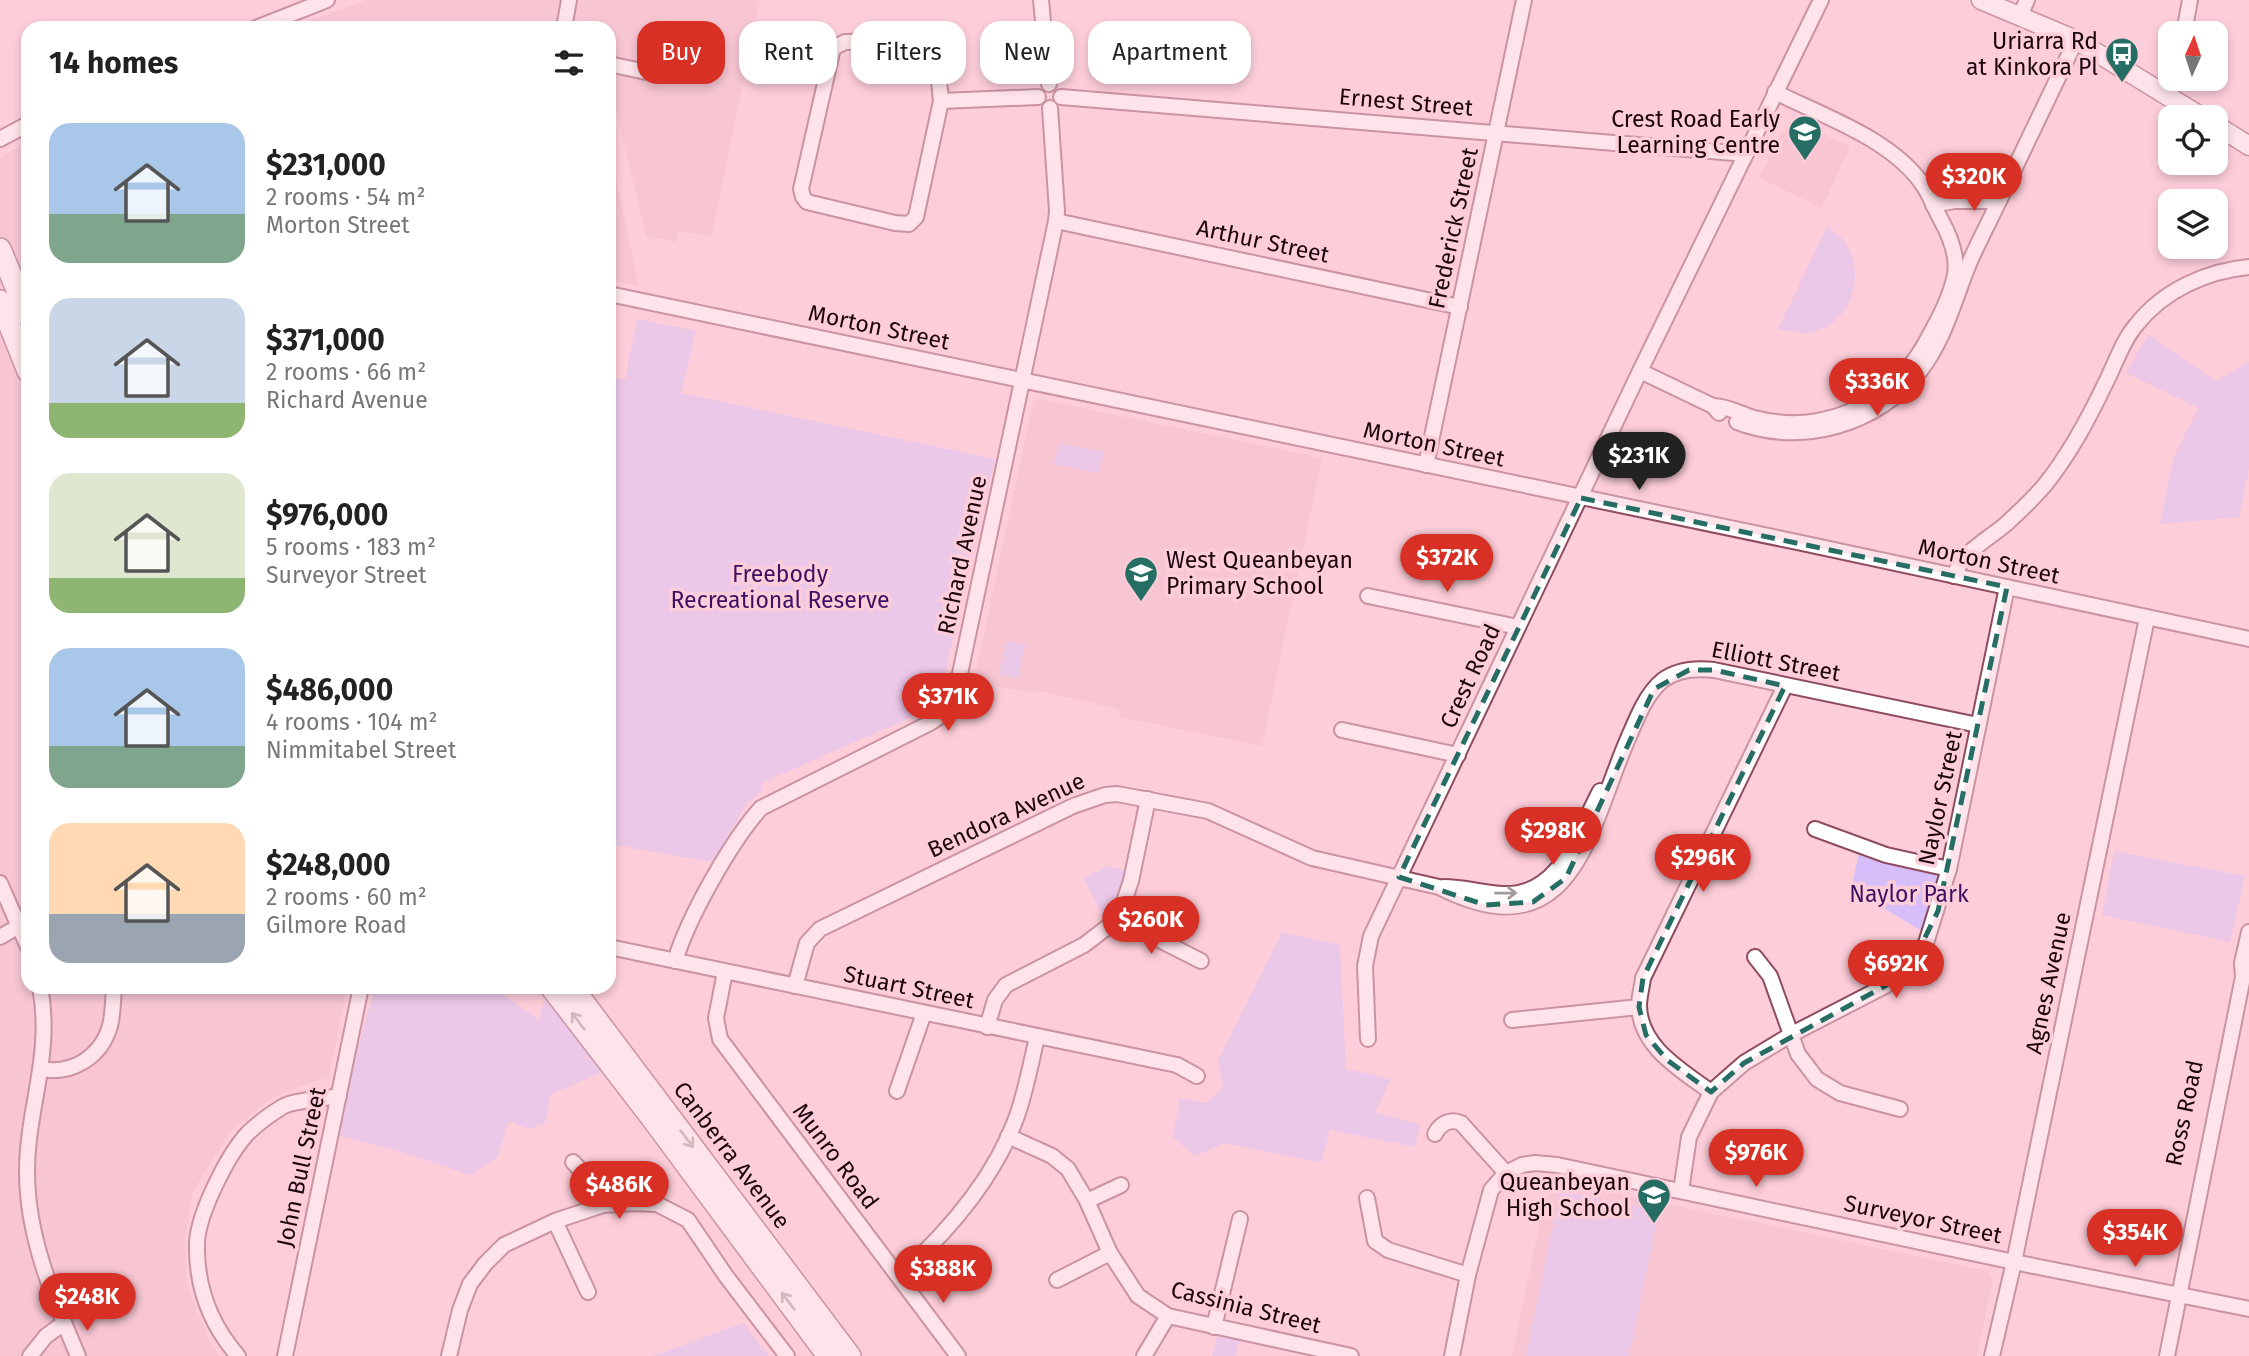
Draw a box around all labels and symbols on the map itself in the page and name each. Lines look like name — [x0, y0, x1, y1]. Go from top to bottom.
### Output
north arrow — [2158, 21, 2228, 91]
place label: Uriarra Rd at Kinkora Pl — [1966, 27, 2098, 81]
bus stop icon: Uriarra Rd at Kinkora Pl — [2103, 35, 2141, 84]
street label: Ernest Street — [1338, 82, 1475, 122]
place label: Crest Road Early Learning Centre — [1611, 105, 1781, 159]
school or university icon: Crest Road Early Learning Centre — [1786, 113, 1824, 162]
street label: Frederick Street — [1422, 144, 1484, 311]
pin: $320K — [1925, 154, 2023, 213]
street label: Arthur Street — [1194, 213, 1332, 269]
street label: Morton Street — [806, 298, 953, 356]
pin: $336K — [1828, 358, 1926, 418]
street label: Morton Street — [1361, 415, 1508, 473]
pin: $231K — [1590, 433, 1688, 492]
street label: Richard Avenue — [931, 473, 993, 637]
street label: Morton Street — [1916, 532, 2063, 590]
pin: $372K — [1398, 534, 1496, 594]
place label: West Queanbeyan Primary School — [1166, 546, 1353, 600]
school or university icon: West Queanbeyan Primary School — [1122, 554, 1160, 603]
park label: Freebody Recreational Reserve — [671, 560, 889, 614]
street label: Crest Road — [1434, 620, 1506, 732]
street label: Elliott Street — [1709, 635, 1843, 687]
pin: $371K — [899, 674, 997, 733]
street label: Naylor Street — [1912, 728, 1968, 868]
street label: Bendora Avenue — [923, 766, 1089, 864]
pin: $298K — [1504, 808, 1602, 867]
pin: $296K — [1654, 834, 1752, 894]
park label: Naylor Park — [1849, 880, 1969, 908]
one-way arrow — [1494, 886, 1517, 900]
pin: $260K — [1102, 897, 1200, 956]
street label: Agnes Avenue — [2019, 910, 2077, 1056]
pin: $692K — [1847, 940, 1945, 1000]
street label: Stuart Street — [841, 960, 977, 1015]
one-way arrow — [571, 1012, 586, 1030]
street label: Ross Road — [2159, 1058, 2209, 1168]
street label: Canberra Avenue — [668, 1076, 796, 1234]
street label: John Bull Street — [270, 1084, 332, 1250]
street label: Munro Road — [787, 1097, 885, 1215]
one-way arrow — [680, 1129, 694, 1148]
pin: $976K — [1707, 1130, 1805, 1189]
pin: $486K — [570, 1162, 668, 1221]
place label: Queanbeyan High School — [1499, 1168, 1630, 1222]
school or university icon: Queanbeyan High School — [1635, 1176, 1673, 1225]
street label: Surveyor Street — [1842, 1189, 2005, 1250]
pin: $354K — [2086, 1210, 2184, 1269]
pin: $388K — [894, 1246, 992, 1305]
pin: $248K — [38, 1274, 136, 1333]
street label: Cassinia Street — [1168, 1275, 1325, 1339]
one-way arrow — [780, 1292, 795, 1311]

